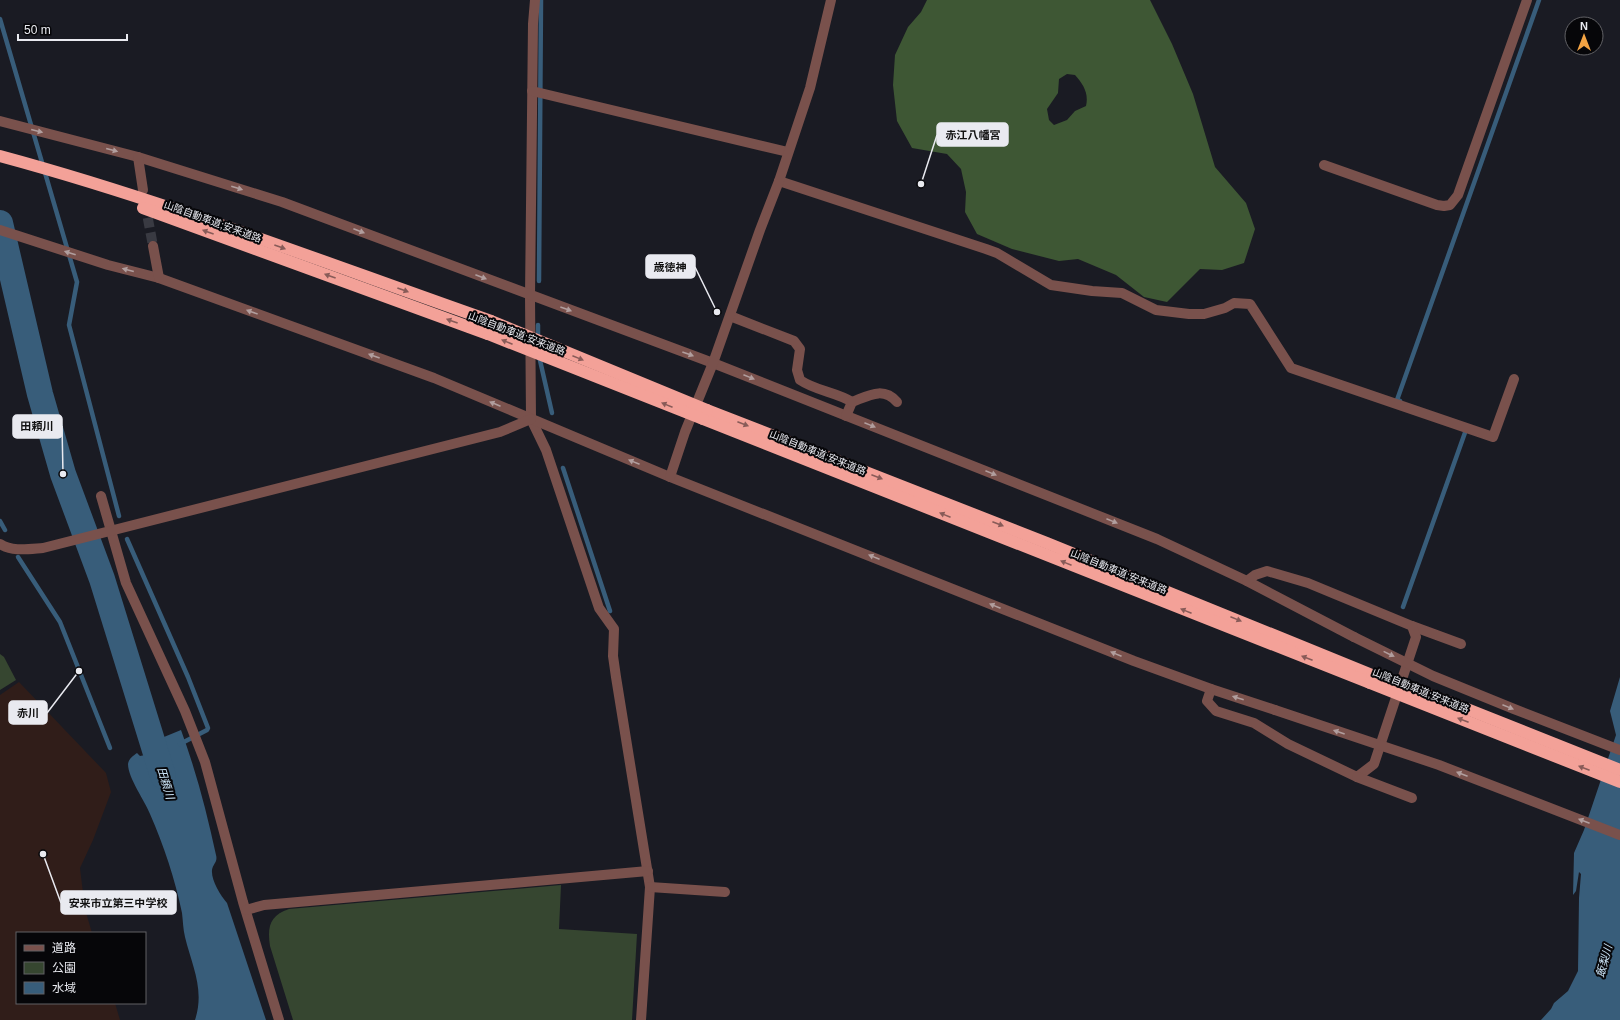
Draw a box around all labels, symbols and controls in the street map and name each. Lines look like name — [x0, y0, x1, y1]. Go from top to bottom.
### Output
scale bar — [18, 16, 127, 42]
north arrow — [1564, 16, 1604, 56]
text: N — [1580, 20, 1588, 32]
text: 50 m — [24, 23, 51, 37]
callout: 赤江八幡宮 — [937, 123, 1008, 146]
one-way arrow — [31, 128, 43, 134]
text: 赤江八幡宮 — [946, 129, 1001, 141]
one-way arrow — [106, 148, 118, 154]
one-way arrow — [231, 185, 243, 191]
street label: 山陰自動車道;安来道路 — [163, 199, 263, 244]
one-way arrow — [201, 228, 213, 234]
one-way arrow — [354, 229, 366, 235]
one-way arrow — [275, 244, 287, 250]
one-way arrow — [64, 250, 76, 256]
callout: 歳徳神 — [646, 255, 695, 278]
text: 歳徳神 — [654, 261, 687, 273]
one-way arrow — [122, 267, 135, 273]
one-way arrow — [323, 273, 335, 279]
one-way arrow — [475, 275, 487, 281]
one-way arrow — [397, 288, 409, 294]
one-way arrow — [561, 307, 573, 313]
one-way arrow — [245, 309, 257, 315]
street label: 山陰自動車道;安来道路 — [467, 310, 567, 357]
one-way arrow — [445, 318, 457, 324]
one-way arrow — [501, 338, 513, 344]
one-way arrow — [683, 352, 695, 358]
one-way arrow — [367, 353, 379, 359]
one-way arrow — [573, 355, 585, 361]
one-way arrow — [744, 375, 756, 381]
one-way arrow — [488, 400, 500, 406]
one-way arrow — [661, 401, 673, 407]
callout: 田頼川 — [13, 415, 62, 438]
text: 田頼川 — [21, 420, 54, 432]
one-way arrow — [738, 422, 750, 428]
one-way arrow — [865, 423, 877, 429]
street label: 山陰自動車道;安来道路 — [768, 428, 868, 477]
one-way arrow — [628, 459, 640, 465]
one-way arrow — [985, 470, 996, 476]
one-way arrow — [872, 474, 884, 480]
one-way arrow — [939, 512, 950, 518]
one-way arrow — [1106, 518, 1117, 524]
one-way arrow — [993, 521, 1005, 527]
street label: 山陰自動車道;安来道路 — [1069, 547, 1169, 596]
one-way arrow — [868, 554, 880, 560]
one-way arrow — [1060, 560, 1071, 566]
one-way arrow — [988, 602, 1000, 608]
one-way arrow — [1180, 607, 1192, 613]
one-way arrow — [1230, 617, 1242, 623]
one-way arrow — [1110, 651, 1121, 657]
one-way arrow — [1383, 651, 1395, 657]
one-way arrow — [1301, 655, 1313, 661]
street label: 山陰自動車道;安来道路 — [1371, 666, 1471, 715]
one-way arrow — [1232, 695, 1244, 701]
callout: 赤川 — [9, 701, 47, 724]
one-way arrow — [1502, 704, 1513, 710]
text: 赤川 — [17, 707, 39, 719]
one-way arrow — [1456, 717, 1468, 723]
one-way arrow — [1333, 729, 1345, 735]
one-way arrow — [1577, 764, 1589, 770]
water label: 田頼川 — [155, 765, 177, 801]
one-way arrow — [1456, 771, 1468, 777]
one-way arrow — [1577, 817, 1589, 823]
callout: 安来市立第三中学校 — [61, 891, 176, 914]
text: 安来市立第三中学校 — [69, 897, 168, 909]
legend — [16, 932, 146, 1004]
text: 道路 — [52, 941, 76, 955]
water label: 飯梨川 — [1594, 943, 1614, 978]
text: 公園 — [52, 961, 76, 975]
text: 水域 — [52, 981, 76, 995]

